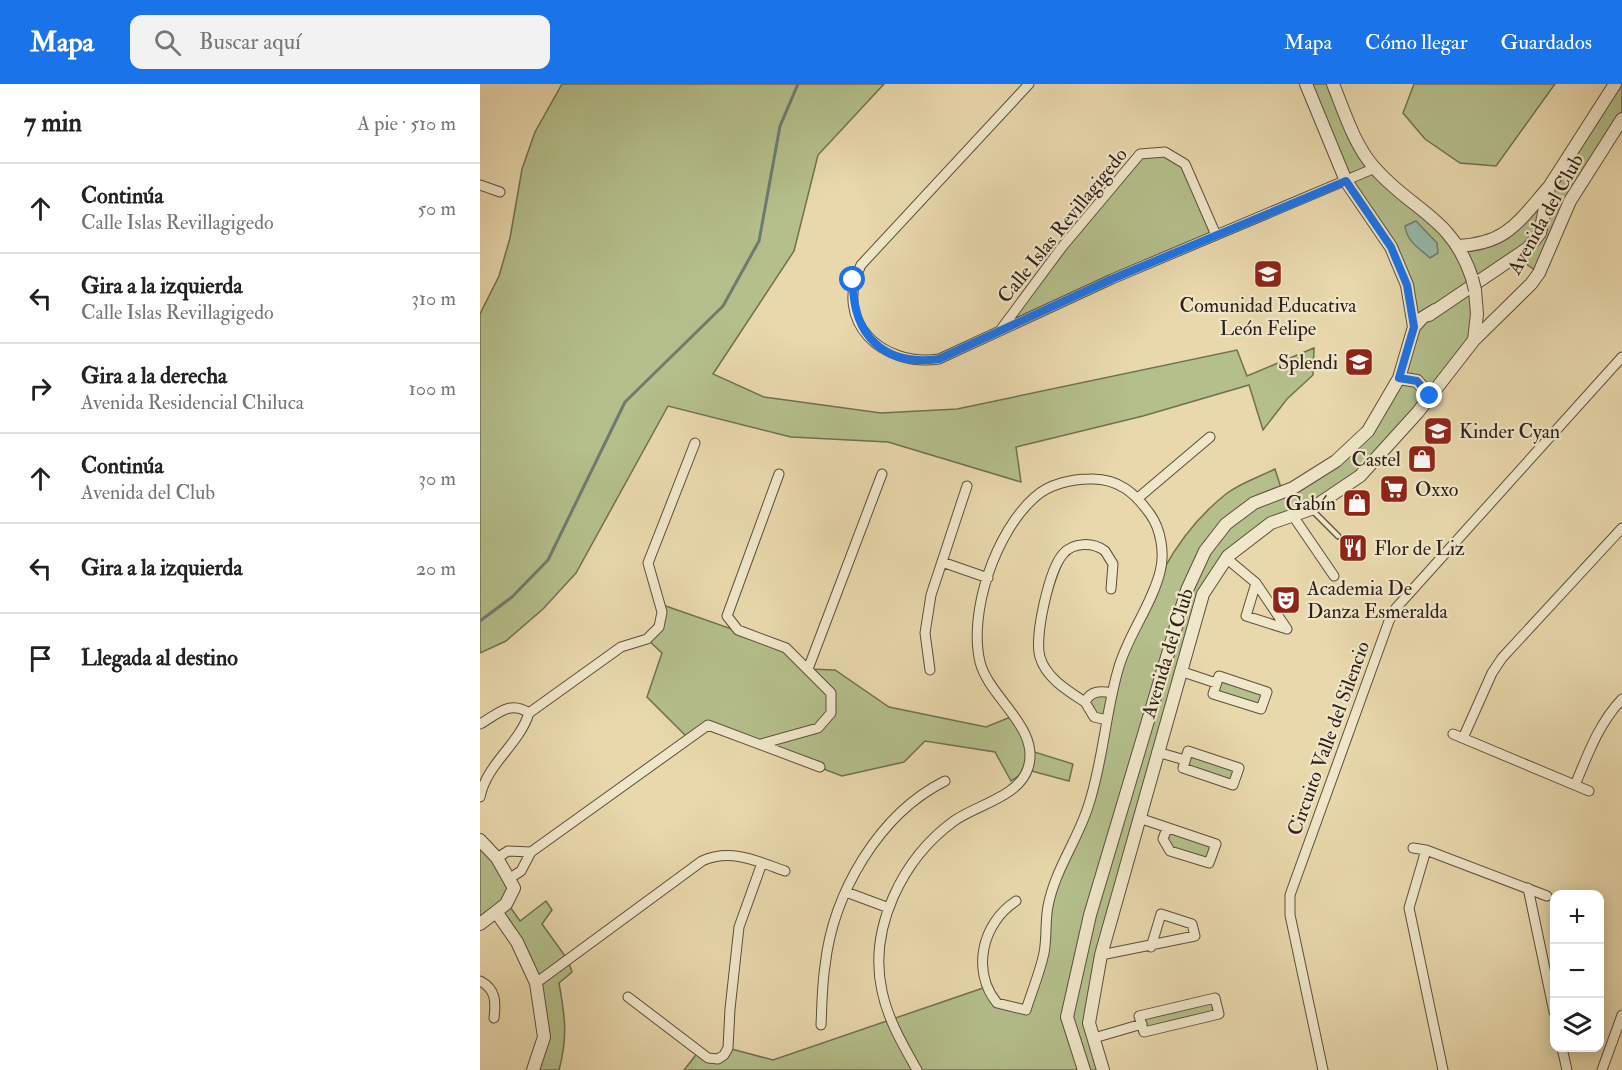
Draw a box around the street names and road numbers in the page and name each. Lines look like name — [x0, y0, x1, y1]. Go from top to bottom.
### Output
street label: Calle Islas Revillagigedo — [992, 143, 1133, 308]
street label: Avenida del Club — [1501, 149, 1589, 280]
street label: Avenida del Club — [1136, 585, 1199, 722]
street label: Circuito Valle del Silencio — [1282, 638, 1375, 839]

